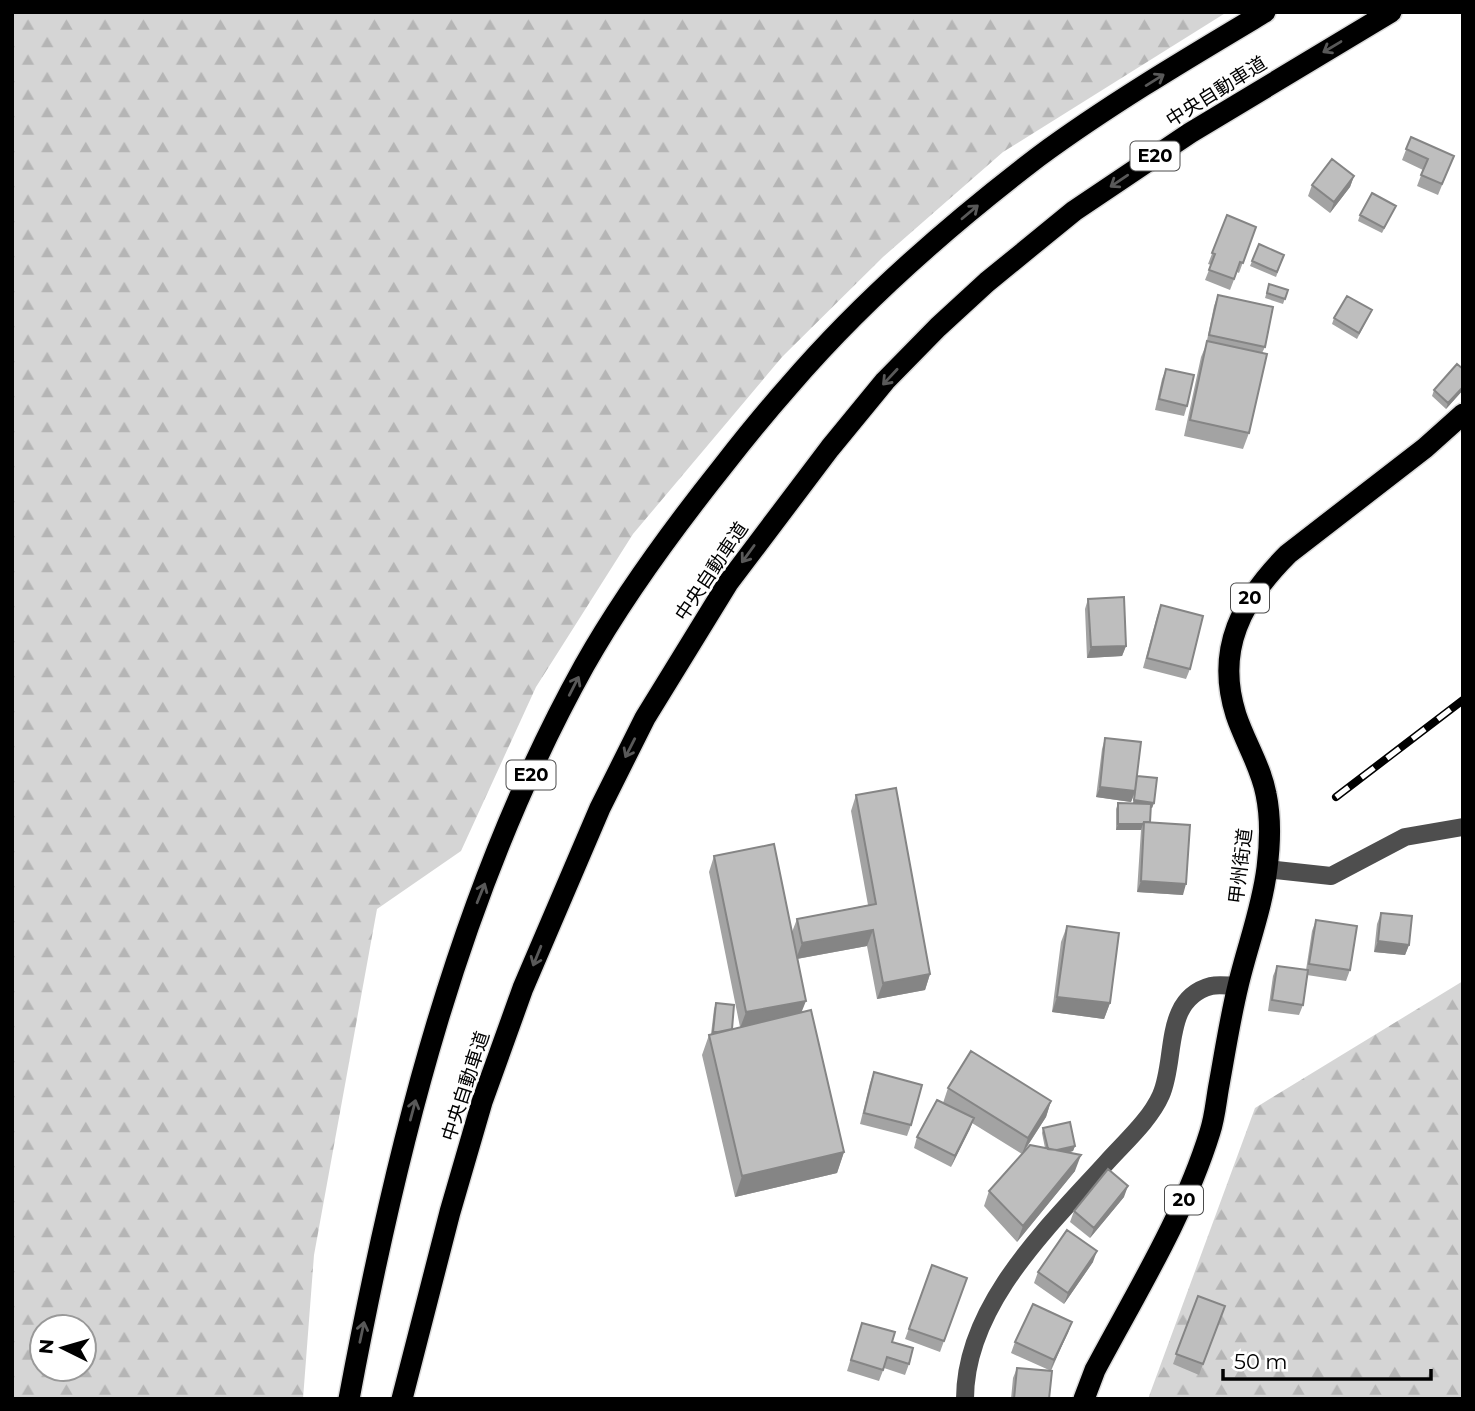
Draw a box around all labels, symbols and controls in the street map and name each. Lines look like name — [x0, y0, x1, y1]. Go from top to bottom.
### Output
one-way arrow — [1323, 40, 1343, 54]
street label: 中央自動車道 — [1162, 51, 1271, 131]
one-way arrow — [1144, 72, 1164, 86]
road number: E20 — [1130, 141, 1180, 170]
one-way arrow — [1110, 173, 1129, 188]
one-way arrow — [960, 204, 978, 220]
one-way arrow — [882, 368, 899, 385]
street label: 中央自動車道 — [670, 518, 753, 625]
one-way arrow — [741, 544, 756, 563]
road number: 20 — [1231, 584, 1269, 612]
one-way arrow — [568, 676, 582, 697]
one-way arrow — [623, 737, 637, 758]
road number: E20 — [506, 760, 556, 790]
street label: 甲州街道 — [1224, 827, 1257, 905]
one-way arrow — [476, 883, 489, 905]
one-way arrow — [529, 944, 542, 966]
street label: 中央自動車道 — [437, 1028, 494, 1144]
one-way arrow — [407, 1099, 420, 1122]
road number: 20 — [1165, 1185, 1203, 1214]
north arrow — [28, 1313, 98, 1383]
one-way arrow — [356, 1321, 370, 1344]
text: N — [34, 1338, 59, 1355]
scale bar — [1223, 1338, 1431, 1382]
text: 50 m — [1234, 1349, 1288, 1374]

